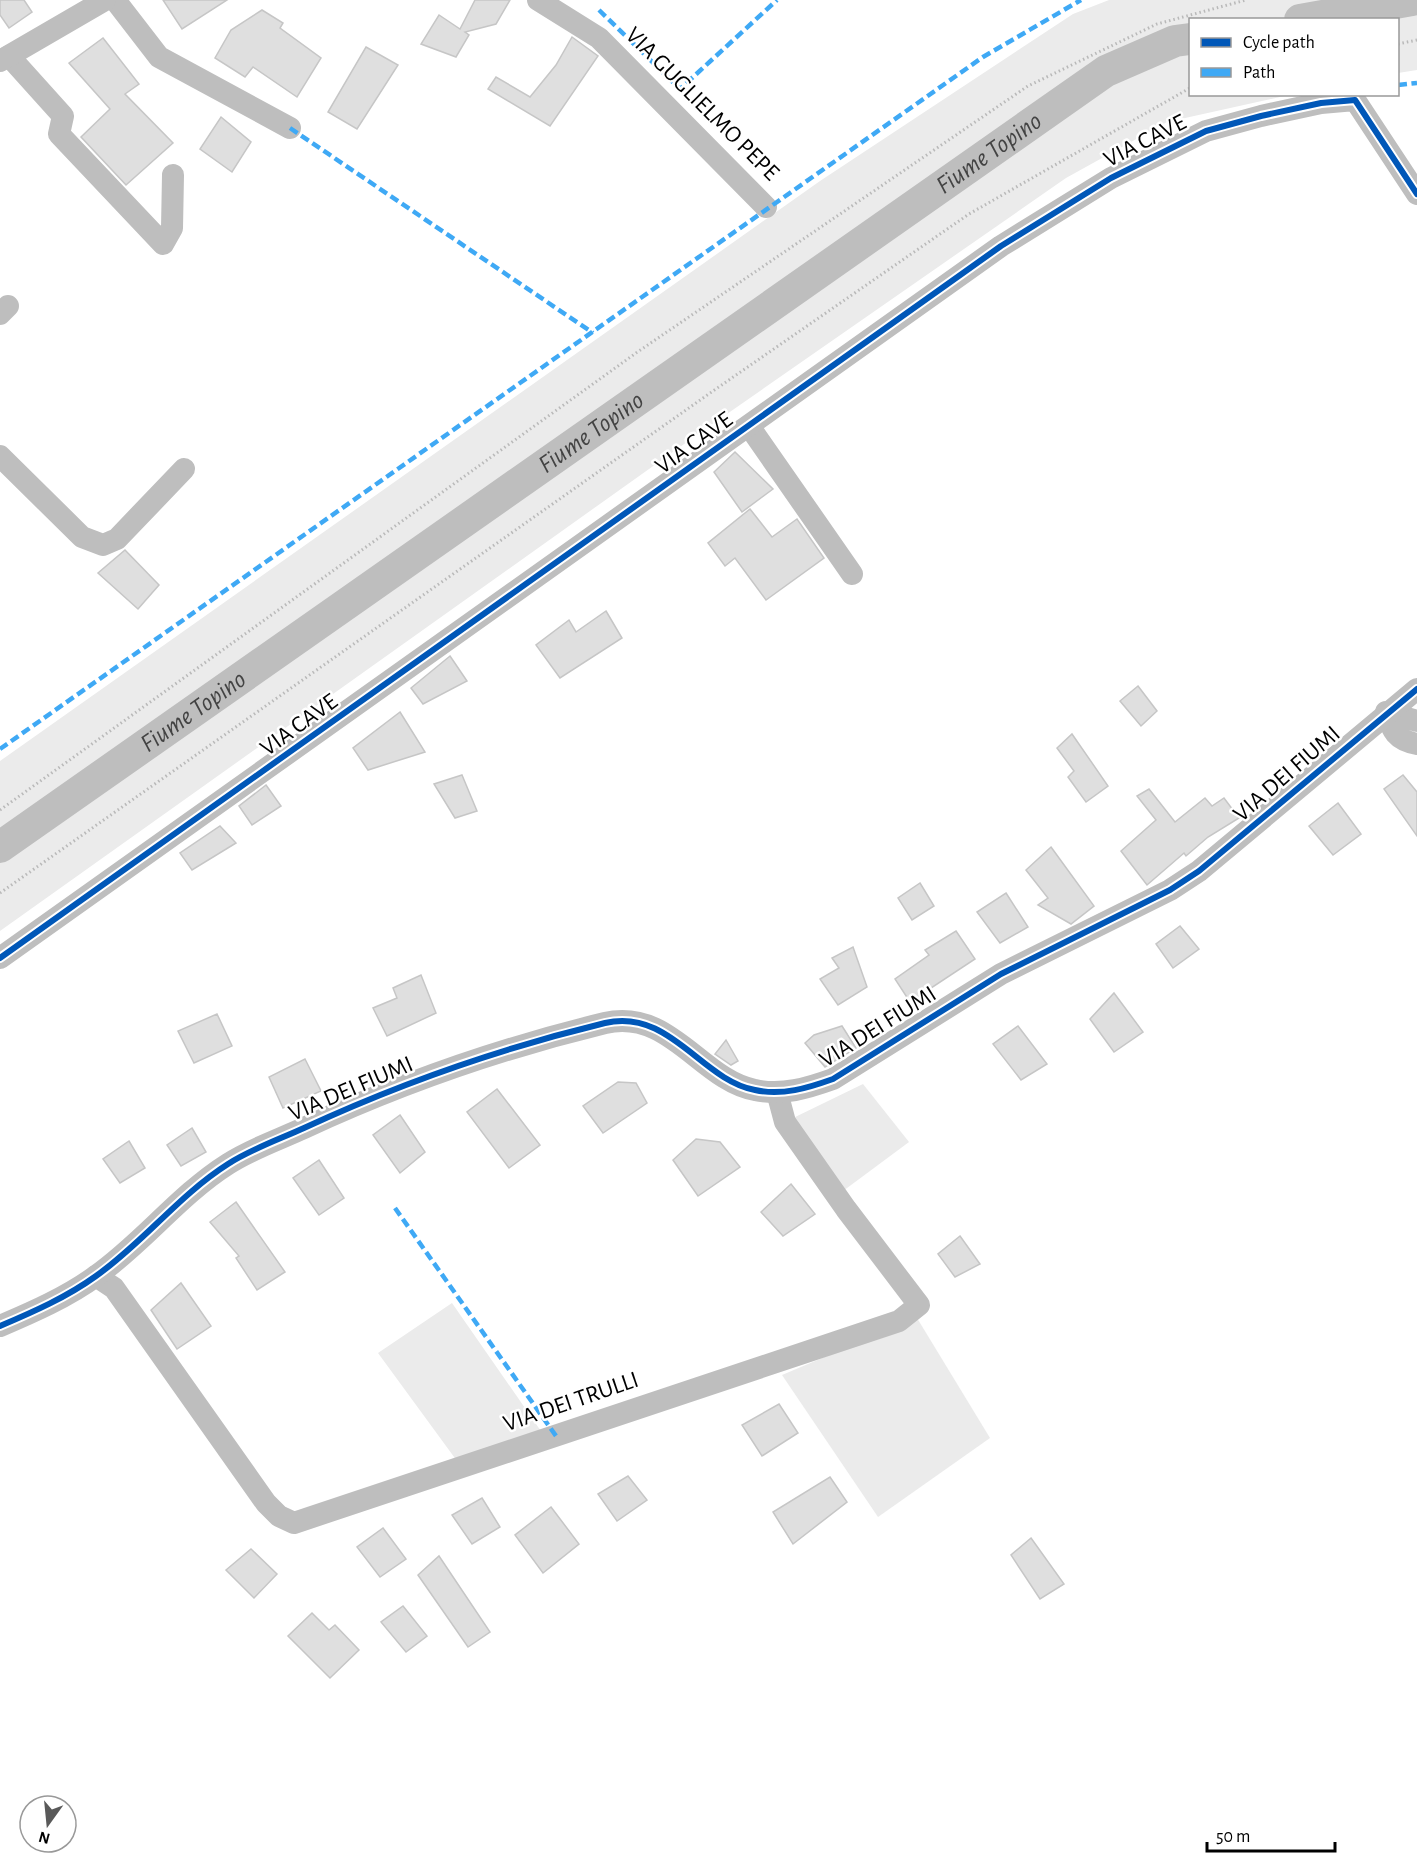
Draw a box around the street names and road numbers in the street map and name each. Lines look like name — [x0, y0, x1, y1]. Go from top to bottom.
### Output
street label: VIA GUGLIELMO PEPE — [621, 23, 784, 186]
street label: VIA CAVE — [1100, 110, 1190, 172]
street label: VIA CAVE — [651, 407, 737, 479]
street label: VIA CAVE — [256, 689, 342, 761]
street label: VIA DEI FIUMI — [1229, 721, 1345, 827]
street label: VIA DEI FIUMI — [815, 982, 941, 1072]
street label: VIA DEI FIUMI — [285, 1052, 417, 1126]
street label: VIA DEI TRULLI — [500, 1368, 642, 1436]

